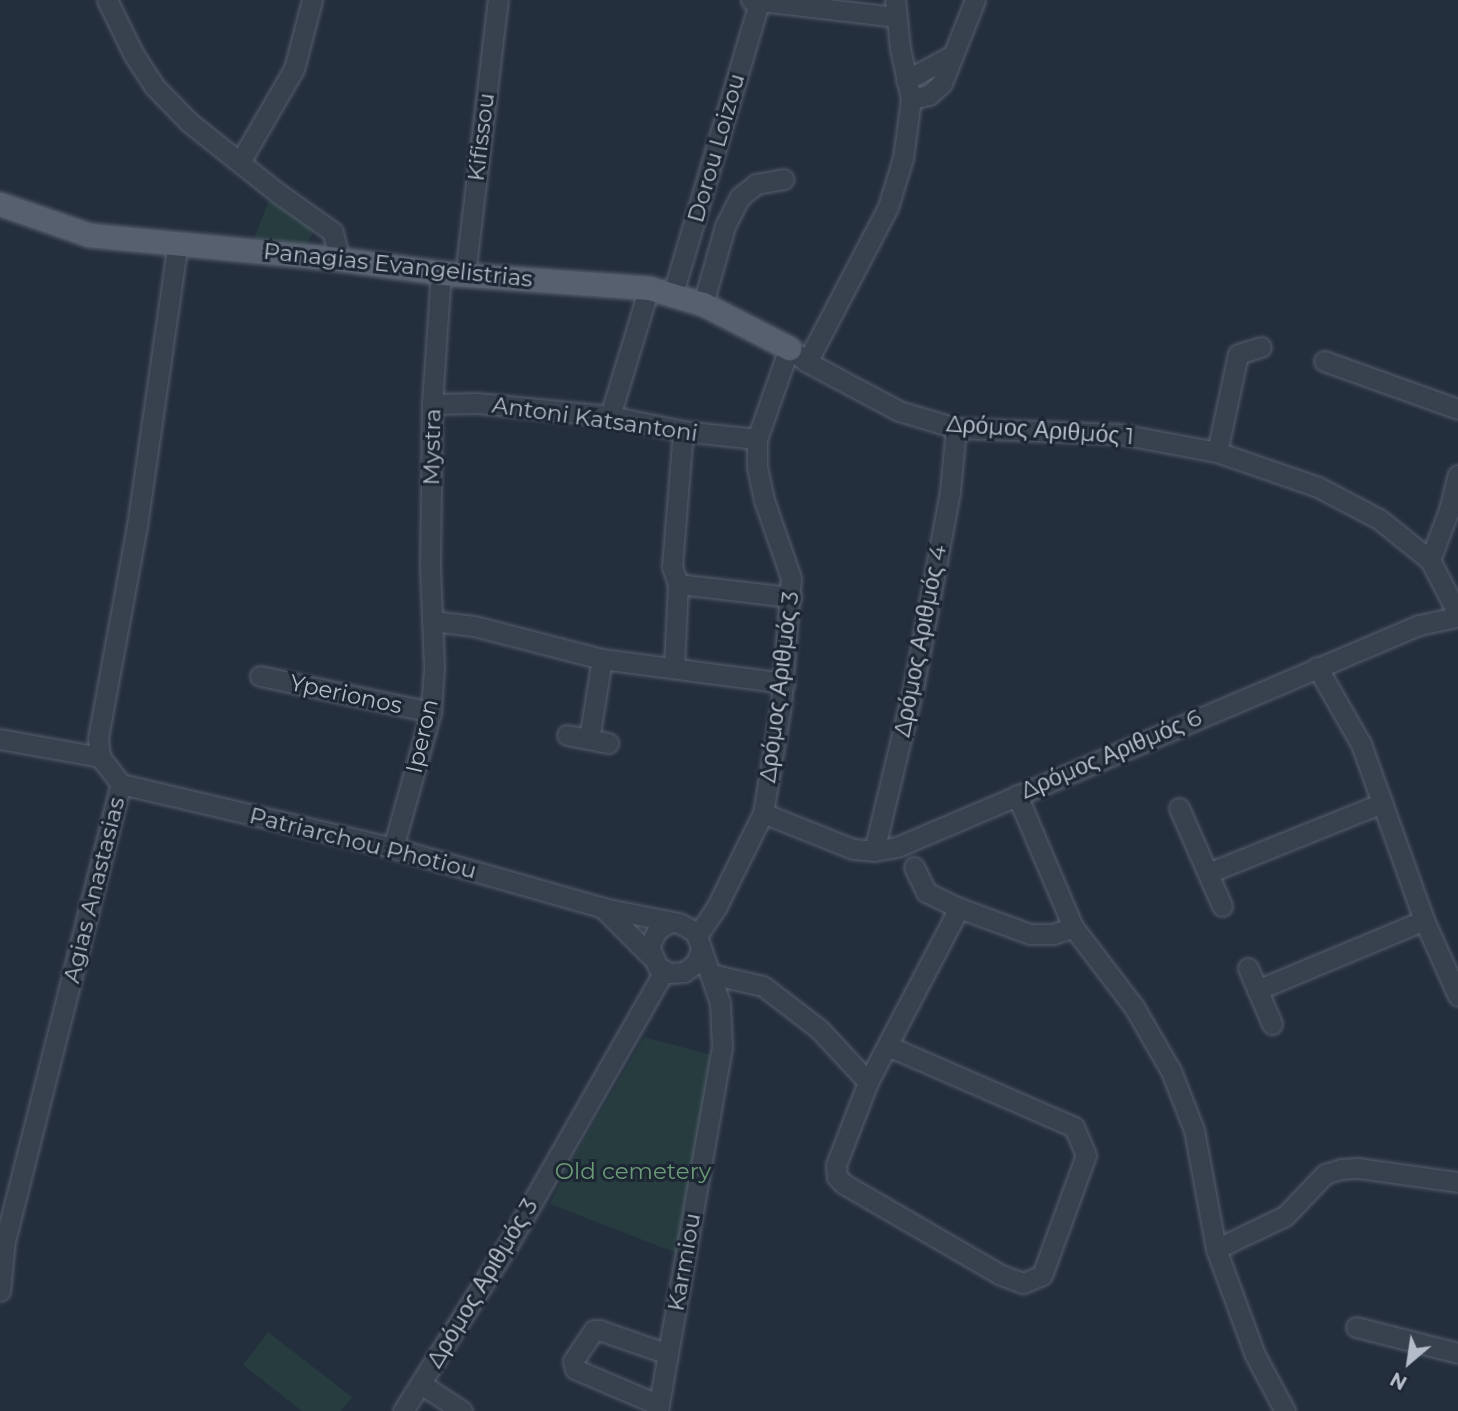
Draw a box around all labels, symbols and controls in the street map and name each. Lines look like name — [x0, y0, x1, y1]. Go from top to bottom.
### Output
street label: Dorou Loizou — [682, 70, 750, 226]
street label: Kifissou — [462, 91, 500, 183]
street label: Panagias Evangelistrias — [262, 237, 534, 293]
street label: Antoni Katsantoni — [490, 391, 700, 447]
street label: Mystra — [418, 408, 446, 486]
street label: Δρόμος Αριθμός 1 — [945, 410, 1135, 450]
street label: Δρόμος Αριθμός 4 — [888, 543, 952, 739]
street label: Δρόμος Αριθμός 3 — [754, 590, 804, 784]
street label: Yperionos — [287, 669, 405, 719]
street label: Iperon — [400, 696, 444, 776]
street label: Δρόμος Αριθμός 6 — [1016, 703, 1206, 805]
street label: Agias Anastasias — [58, 794, 130, 986]
street label: Patriarchou Photiou — [247, 801, 479, 885]
park label: Old cemetery — [555, 1157, 711, 1185]
street label: Δρόμος Αριθμός 3 — [421, 1193, 543, 1373]
street label: Karmiou — [662, 1211, 706, 1313]
north arrow — [1374, 1327, 1444, 1397]
text: N — [1386, 1367, 1411, 1395]

